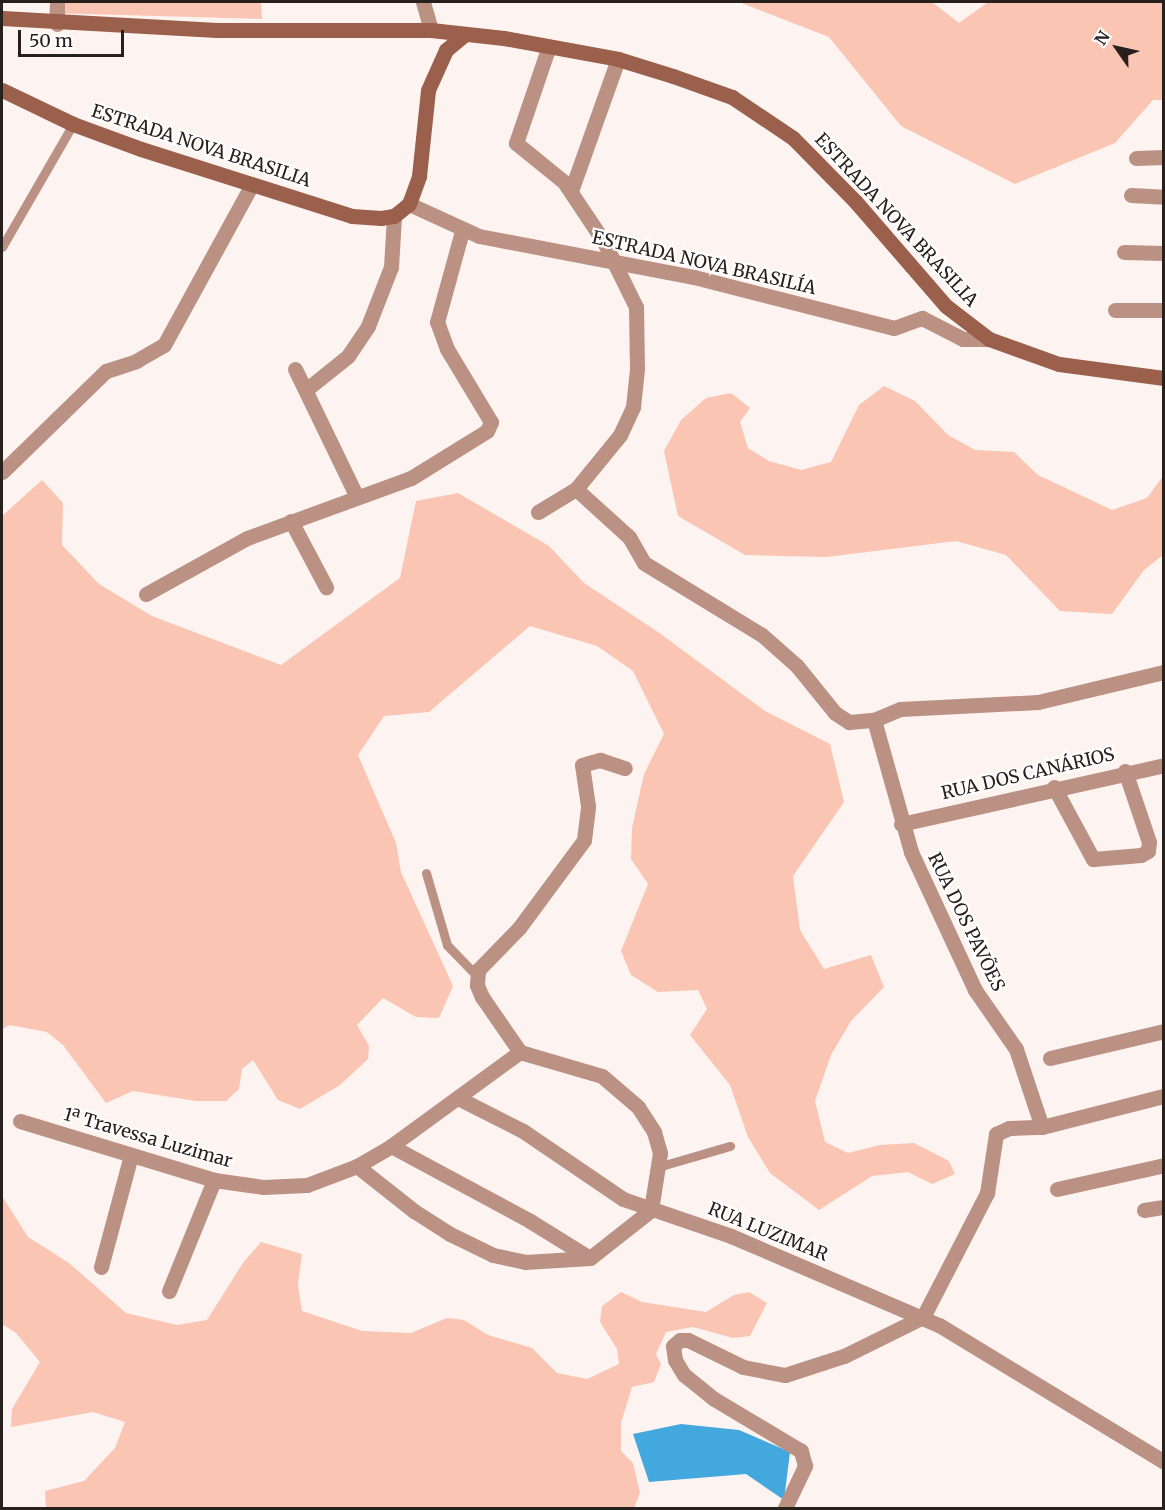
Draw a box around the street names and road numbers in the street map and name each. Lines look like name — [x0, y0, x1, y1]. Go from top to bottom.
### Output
street label: ESTRADA NOVA BRASILIA — [89, 100, 313, 192]
street label: ESTRADA NOVA BRASILIA — [810, 129, 982, 311]
street label: ESTRADA NOVA BRASILÍA — [590, 227, 818, 299]
street label: RUA DOS CANÁRIOS — [939, 744, 1117, 804]
street label: RUA DOS PAVÕES — [923, 849, 1009, 995]
street label: 1ª Travessa Luzimar — [61, 1104, 235, 1172]
street label: RUA LUZIMAR — [705, 1198, 831, 1266]

